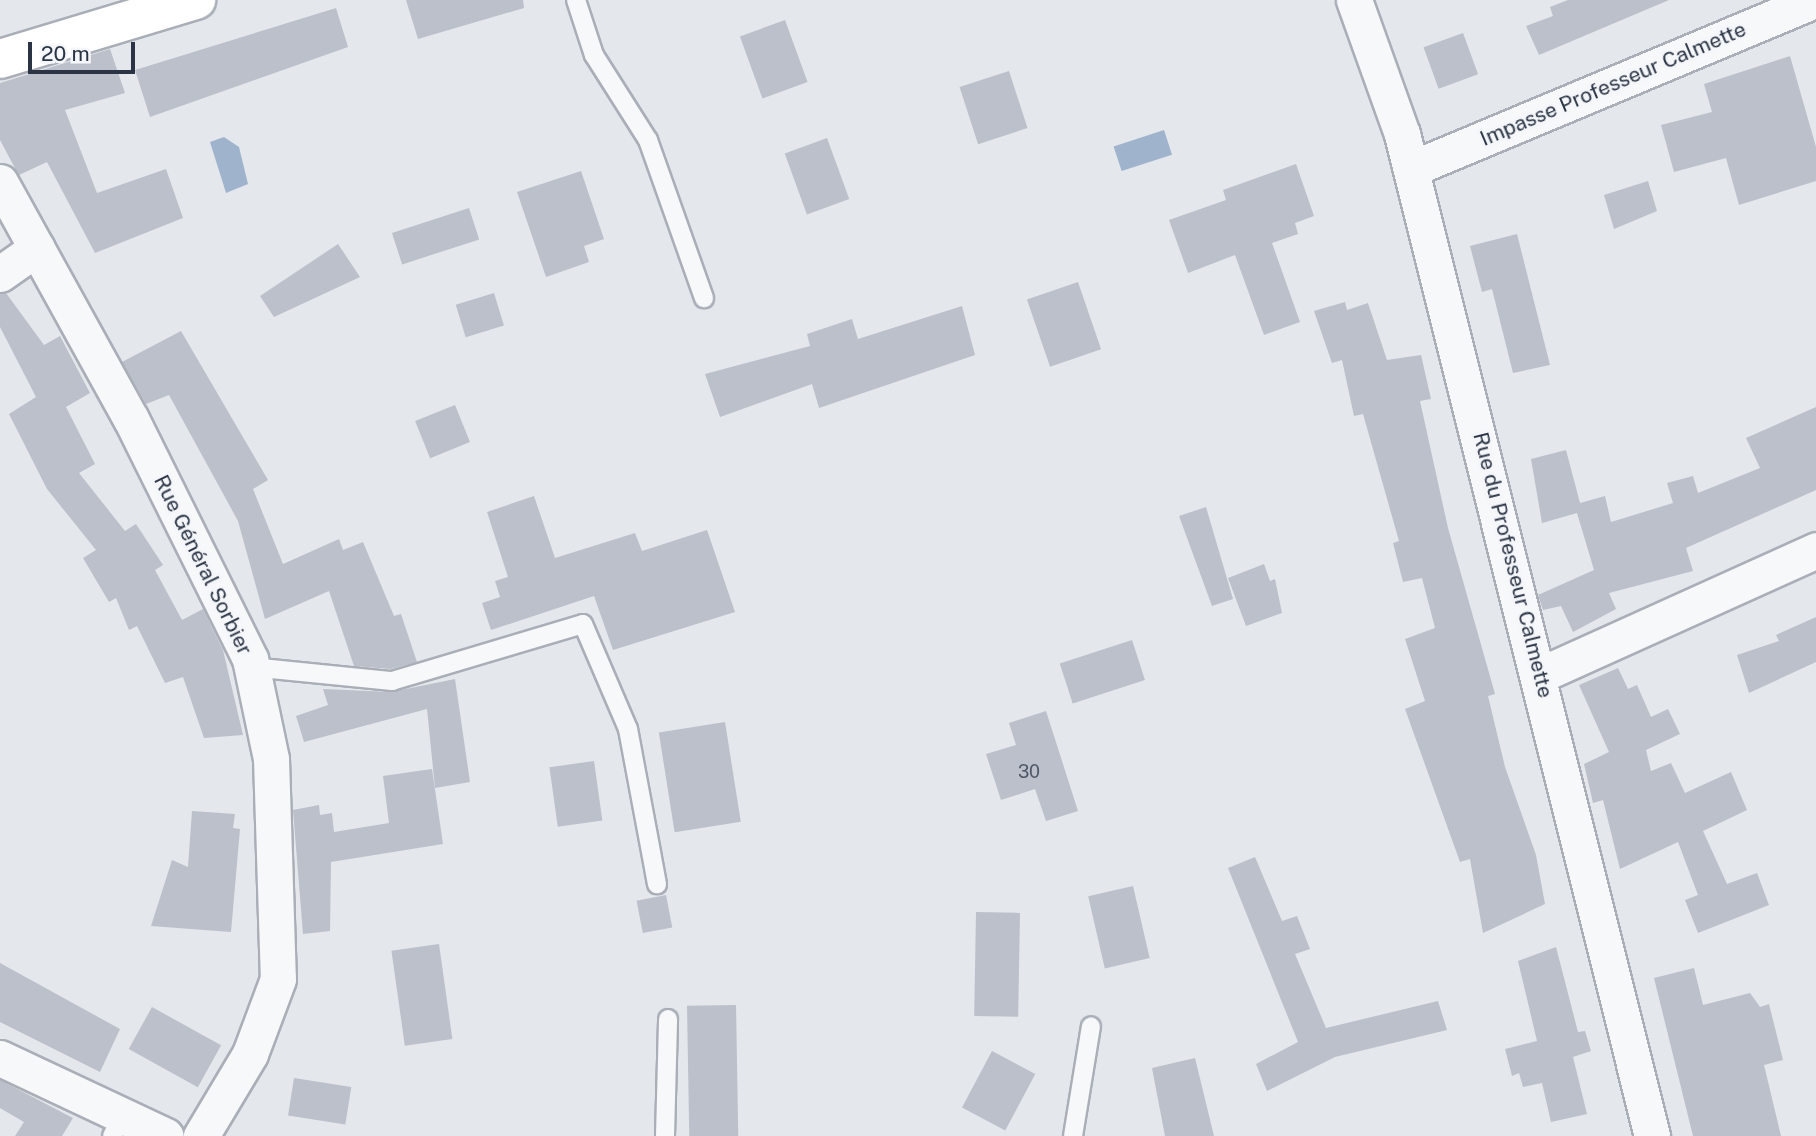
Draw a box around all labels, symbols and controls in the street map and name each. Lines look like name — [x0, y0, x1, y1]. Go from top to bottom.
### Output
street label: Impasse Professeur Calmette — [1476, 16, 1750, 152]
scale bar — [32, 28, 138, 72]
text: 20 m — [41, 41, 90, 66]
street label: Rue du Professeur Calmette — [1468, 429, 1558, 701]
street label: Rue Général Sorbier — [148, 471, 258, 659]
house number: 30 — [1018, 761, 1040, 783]

